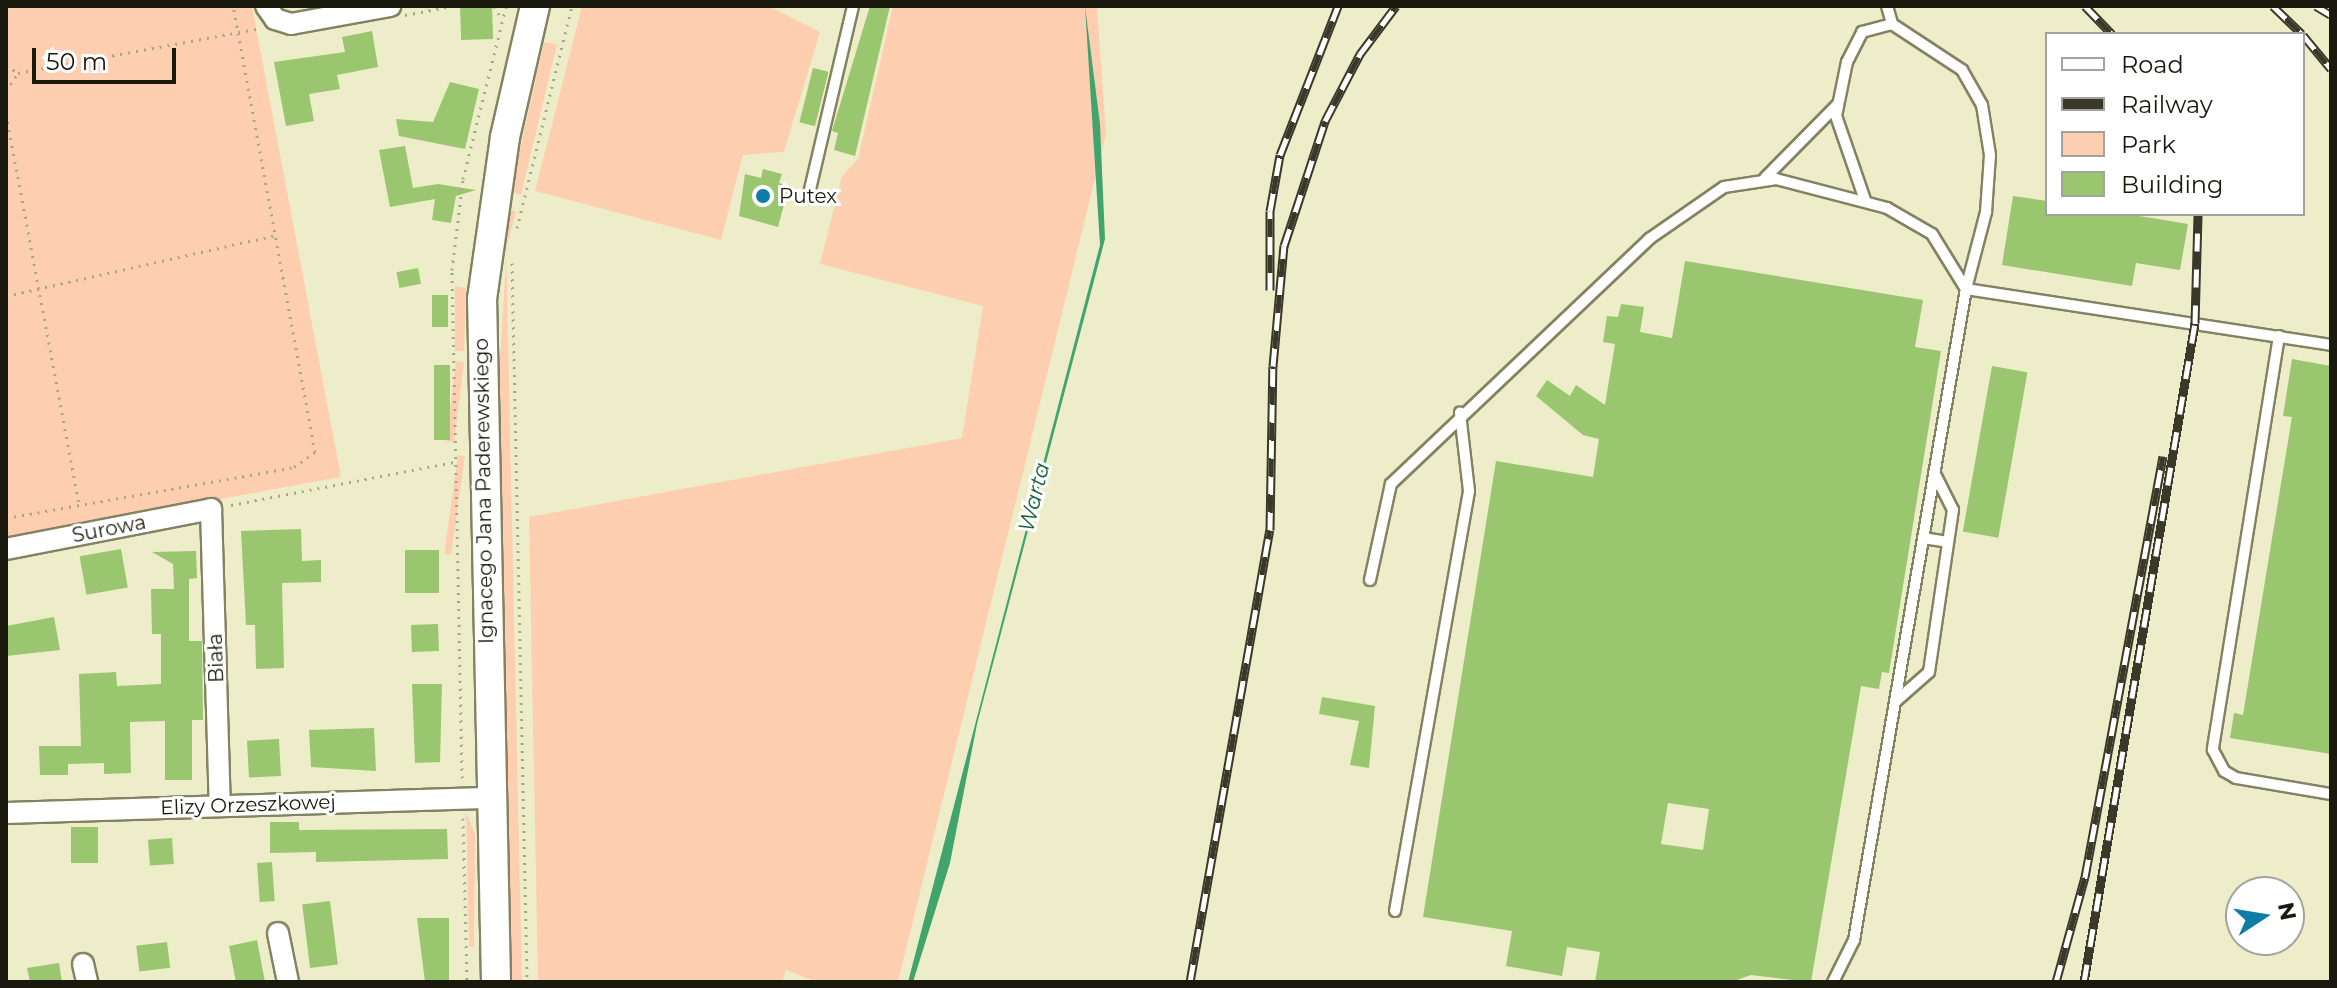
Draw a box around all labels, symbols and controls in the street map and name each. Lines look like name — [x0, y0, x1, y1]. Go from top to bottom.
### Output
scale bar — [36, 32, 180, 82]
legend — [2045, 32, 2305, 216]
text: 50 m — [46, 47, 107, 76]
text: Road — [2121, 50, 2184, 79]
text: Railway — [2121, 90, 2213, 119]
text: Park — [2121, 130, 2176, 159]
text: Building — [2121, 170, 2224, 199]
place label: Putex — [779, 184, 837, 208]
marker: Putex — [754, 187, 772, 205]
street label: Ignacego Jana Paderewskiego — [469, 338, 499, 644]
water label: Warta — [1013, 460, 1055, 534]
street label: Surowa — [70, 510, 148, 548]
street label: Biała — [203, 633, 229, 683]
street label: Elizy Orzeszkowej — [160, 790, 336, 820]
north arrow — [2225, 876, 2305, 956]
text: N — [2272, 900, 2302, 923]

